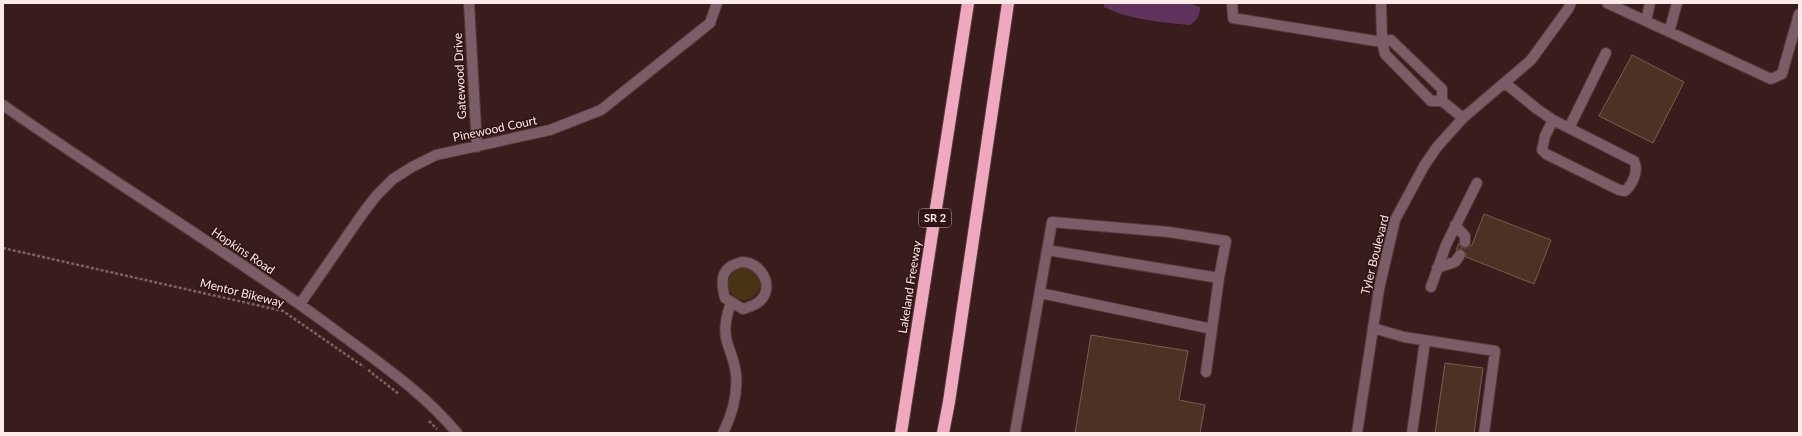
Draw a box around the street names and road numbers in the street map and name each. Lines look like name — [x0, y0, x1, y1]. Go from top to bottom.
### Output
street label: Gatewood Drive — [450, 32, 469, 120]
street label: Pinewood Court — [451, 112, 539, 145]
road number: SR 2 — [919, 209, 951, 227]
street label: Tyler Boulevard — [1357, 213, 1392, 296]
street label: Hopkins Road — [209, 224, 278, 277]
street label: Lakeland Freeway — [895, 239, 924, 334]
street label: Mentor Bikeway — [199, 275, 286, 310]

